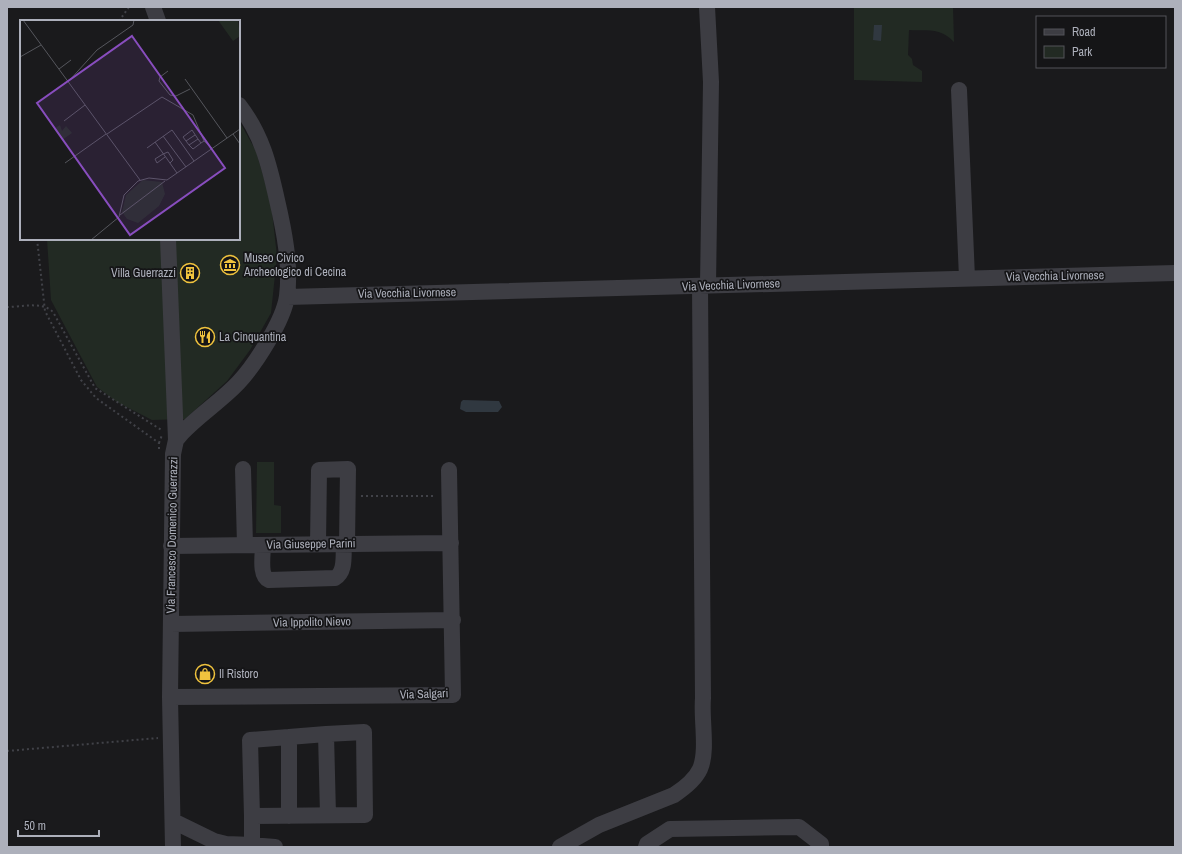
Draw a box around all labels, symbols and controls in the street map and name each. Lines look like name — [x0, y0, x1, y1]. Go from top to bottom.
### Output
legend — [1036, 16, 1166, 68]
inset map — [20, 20, 240, 240]
text: Road — [1072, 24, 1096, 40]
text: Park — [1072, 44, 1092, 60]
place label: Museo Civico Archeologico di Cecina — [243, 250, 347, 280]
museum icon: Museo Civico Archeologico di Cecina — [219, 254, 241, 276]
building icon: Villa Guerrazzi — [179, 262, 201, 284]
place label: Villa Guerrazzi — [111, 265, 176, 281]
street label: Via Vecchia Livornese — [1006, 267, 1104, 285]
street label: Via Vecchia Livornese — [682, 275, 780, 295]
street label: Via Vecchia Livornese — [358, 284, 456, 302]
restaurant icon: La Cinquantina — [194, 326, 216, 348]
place label: La Cinquantina — [219, 329, 287, 345]
street label: Via Francesco Domenico Guerrazzi — [163, 456, 181, 614]
street label: Via Giuseppe Parini — [266, 535, 356, 553]
street label: Via Ippolito Nievo — [273, 613, 351, 631]
shop icon: Il Ristoro — [194, 663, 216, 685]
place label: Il Ristoro — [219, 666, 258, 682]
street label: Via Salgari — [399, 685, 449, 703]
scale bar — [18, 812, 99, 838]
text: 50 m — [24, 818, 46, 834]

